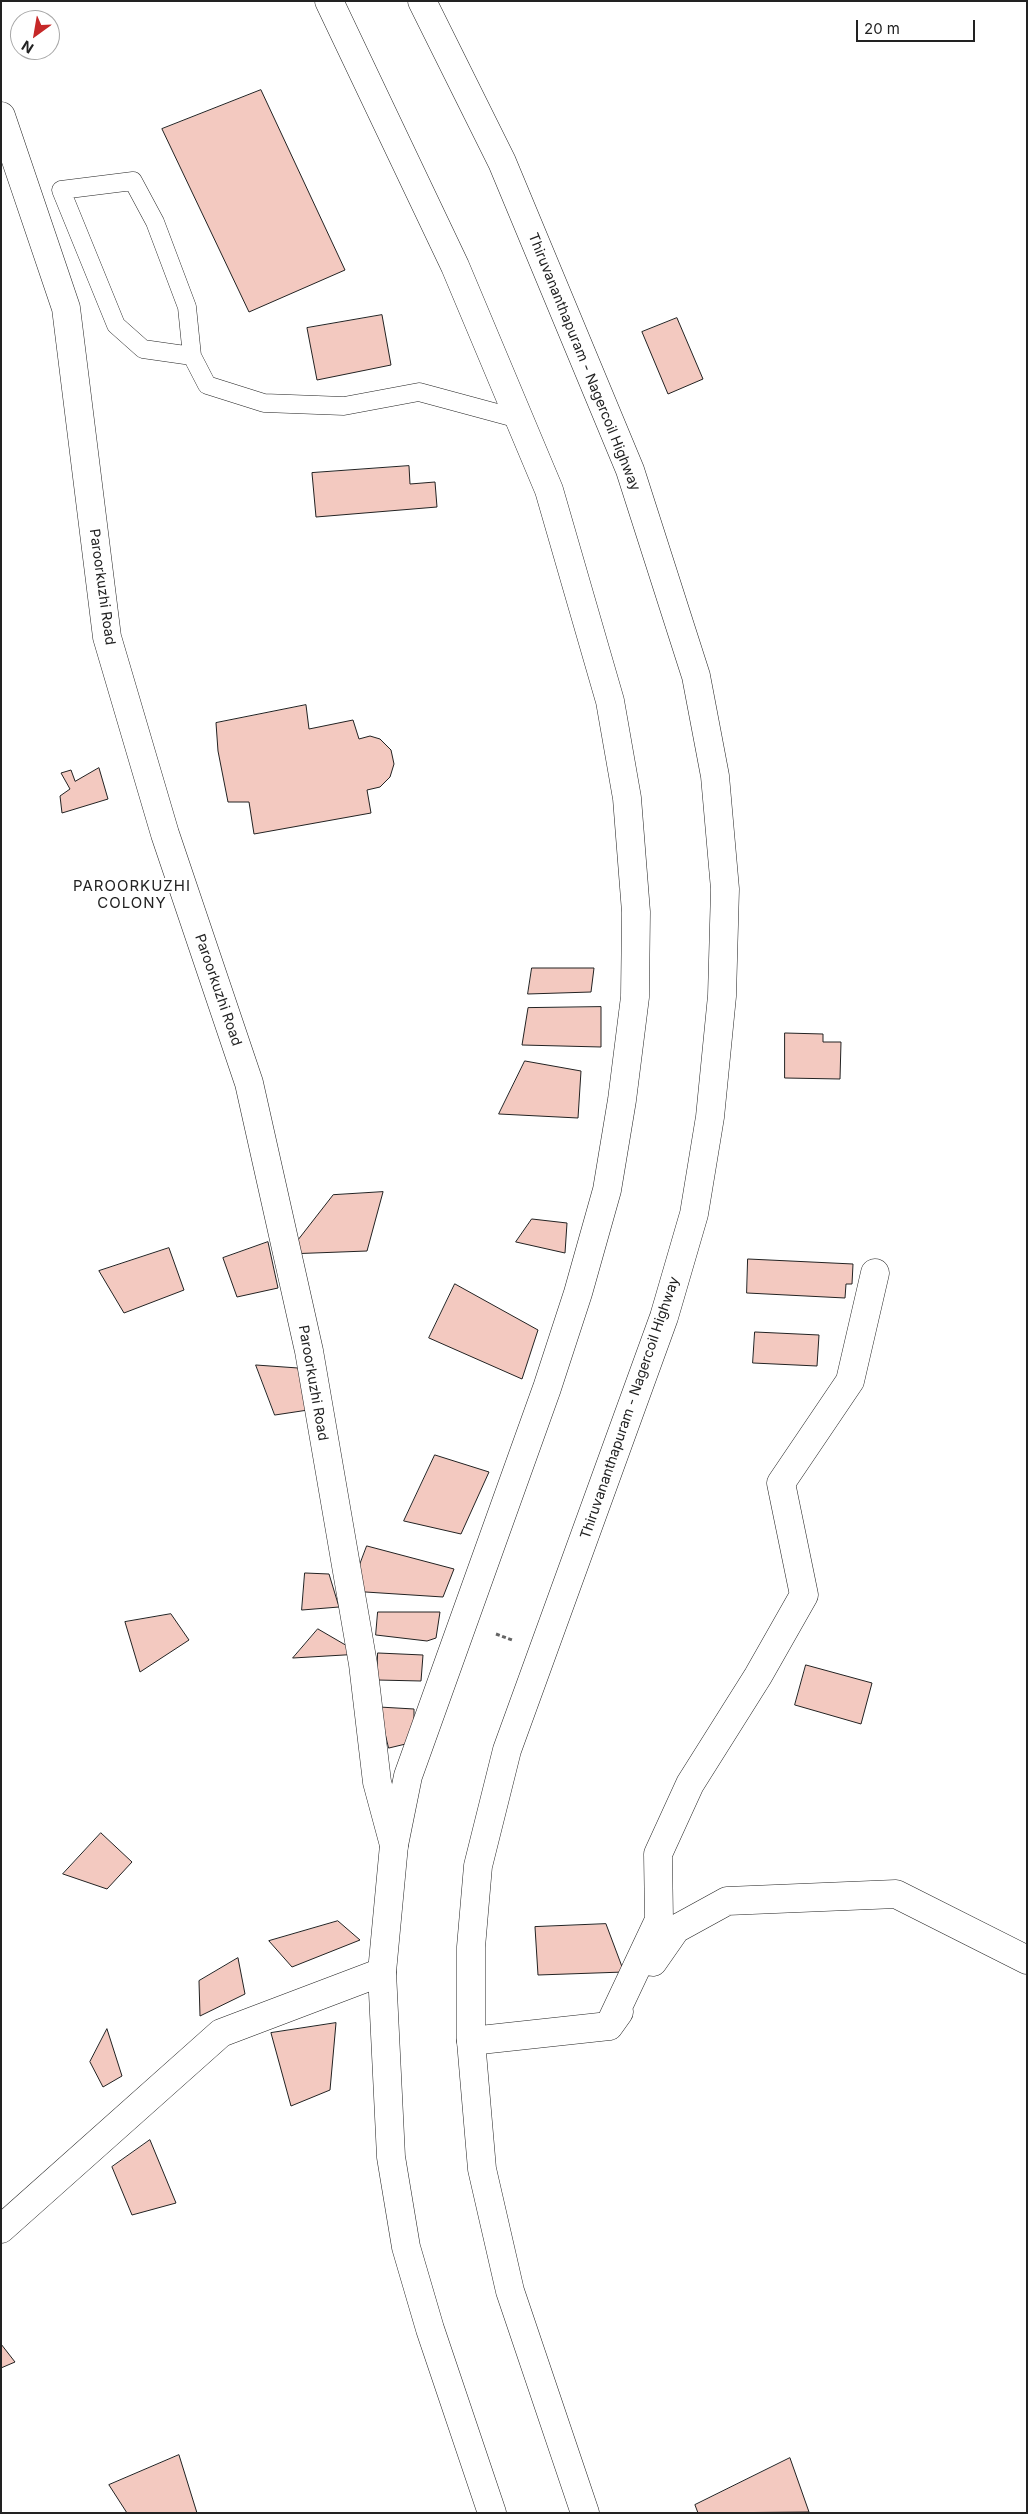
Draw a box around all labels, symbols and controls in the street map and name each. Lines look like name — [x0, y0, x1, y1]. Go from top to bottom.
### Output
north arrow — [10, 10, 60, 60]
scale bar — [858, 10, 977, 42]
text: 20 m — [864, 19, 900, 38]
text: N — [18, 37, 36, 57]
street label: Thiruvananthapuram - Nagercoil Highway — [524, 231, 644, 493]
street label: Paroorkuzhi Road — [86, 528, 118, 646]
district label: PAROORKUZHI COLONY — [72, 877, 192, 912]
street label: Paroorkuzhi Road — [191, 932, 245, 1048]
street label: Thiruvananthapuram - Nagercoil Highway — [577, 1275, 683, 1541]
street label: Paroorkuzhi Road — [295, 1324, 331, 1442]

